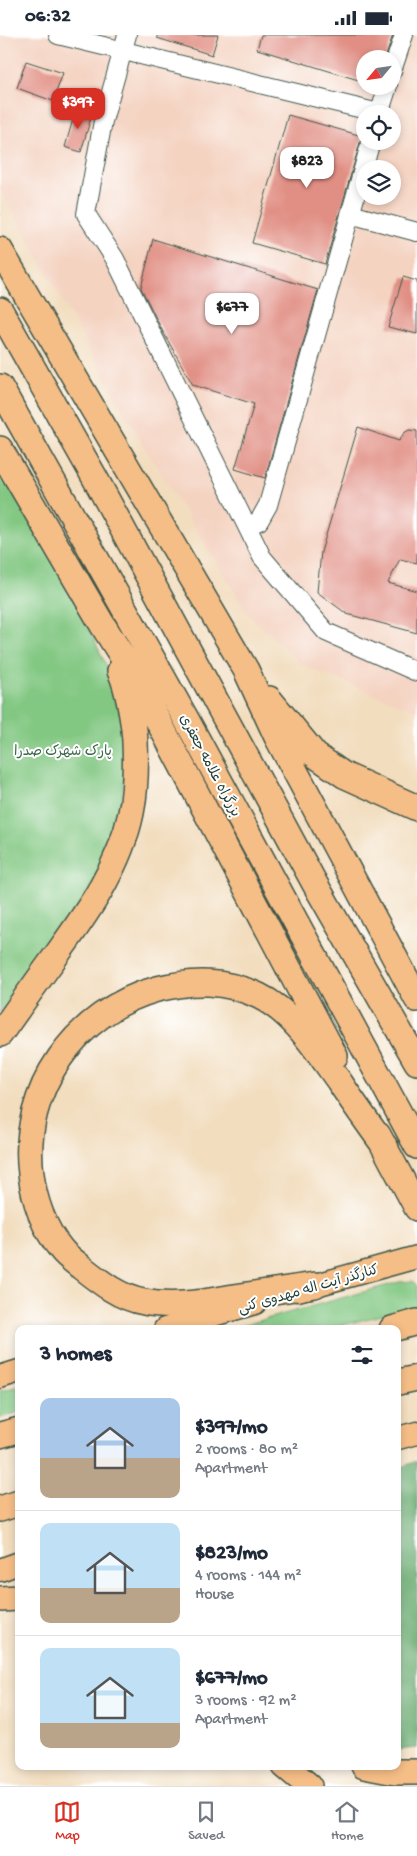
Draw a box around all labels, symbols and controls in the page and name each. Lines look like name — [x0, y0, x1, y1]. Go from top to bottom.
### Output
text: 06:32 — [25, 6, 71, 29]
north arrow — [356, 50, 401, 95]
map controls — [356, 50, 401, 205]
pin: $397 — [48, 87, 108, 130]
text: $397 — [62, 94, 94, 113]
button: locate — [356, 105, 401, 150]
pin: $823 — [277, 147, 337, 189]
text: $823 — [291, 153, 323, 172]
button: layers — [356, 160, 401, 205]
pin: $677 — [202, 293, 262, 335]
text: $677 — [216, 299, 248, 318]
street label: بزرگراه علامه جعفری — [175, 711, 245, 820]
park label: پارک شهرک صدرا — [14, 744, 112, 761]
street label: کنارگذر آیت اله مهدوی کنی — [236, 1260, 381, 1319]
icon: filters — [348, 1341, 376, 1369]
text: 3 homes — [40, 1343, 112, 1368]
text: $397/mo — [195, 1416, 268, 1441]
icon: home — [80, 1418, 140, 1478]
text: 2 rooms · 80 m² — [195, 1441, 298, 1460]
text: Apartment — [195, 1460, 267, 1479]
text: $823/mo — [195, 1542, 268, 1567]
icon: home — [80, 1543, 140, 1603]
text: 4 rooms · 144 m² — [195, 1567, 302, 1586]
text: House — [195, 1586, 234, 1605]
text: $677/mo — [195, 1667, 268, 1692]
icon: home — [80, 1668, 140, 1728]
text: 3 rooms · 92 m² — [195, 1692, 297, 1711]
text: Apartment — [195, 1711, 267, 1730]
tab: Map — [53, 1798, 81, 1845]
tab: Saved — [188, 1798, 224, 1845]
tab: Home — [331, 1798, 364, 1845]

